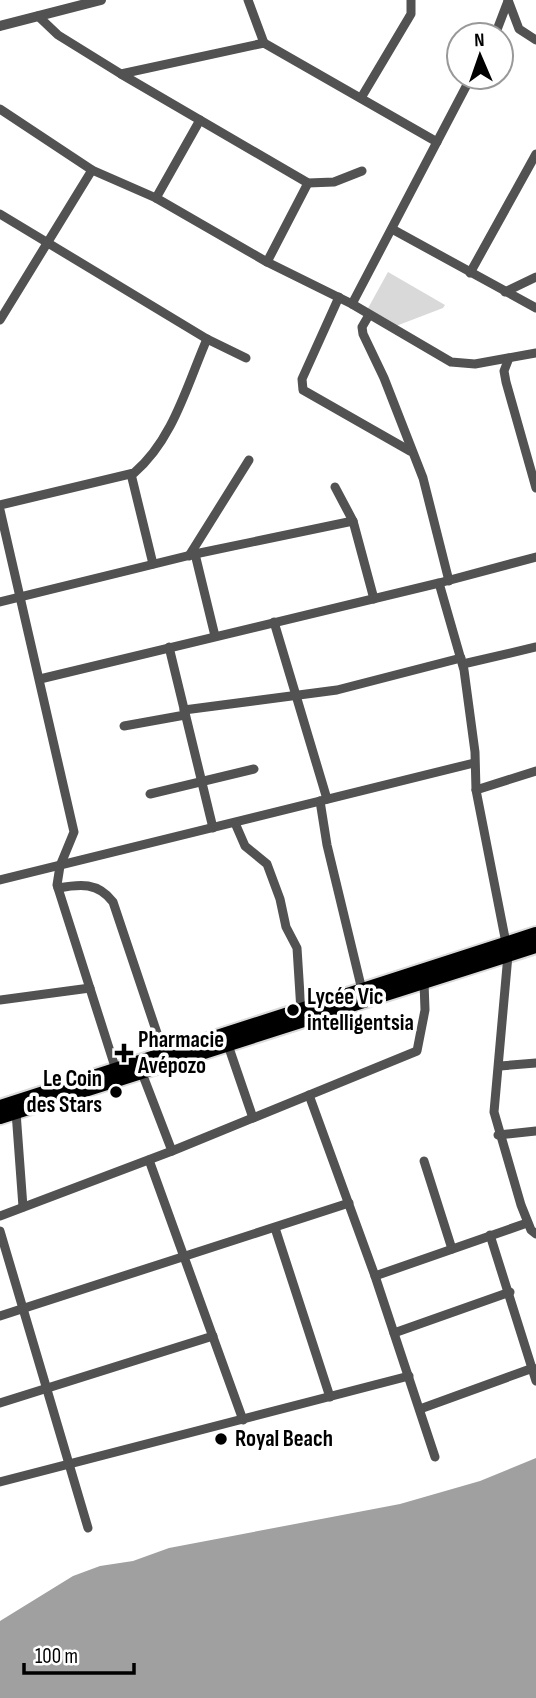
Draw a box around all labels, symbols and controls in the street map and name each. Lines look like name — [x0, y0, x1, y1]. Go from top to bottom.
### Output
north arrow — [445, 21, 515, 91]
text: N — [474, 29, 485, 52]
place label: Lycée Vic intelligentsia — [307, 983, 414, 1037]
marker: Lycée Vic intelligentsia — [285, 1002, 301, 1018]
place label: Pharmacie Avépozo — [137, 1026, 224, 1080]
marker: Pharmacie Avépozo — [116, 1045, 132, 1061]
place label: Le Coin des Stars — [27, 1065, 102, 1119]
marker: Le Coin des Stars — [108, 1084, 124, 1100]
place label: Royal Beach — [235, 1425, 333, 1453]
marker: Royal Beach — [213, 1431, 229, 1447]
scale bar — [24, 1632, 135, 1676]
text: 100 m — [35, 1644, 78, 1669]

